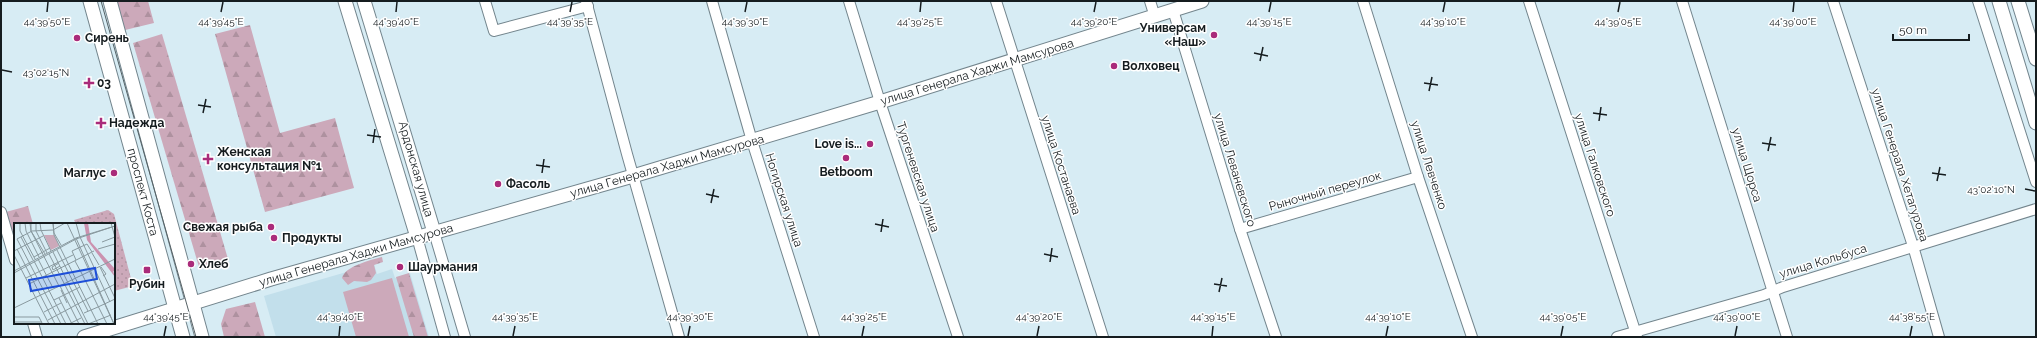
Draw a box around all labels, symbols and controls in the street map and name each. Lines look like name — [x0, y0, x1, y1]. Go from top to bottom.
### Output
text: 44°39'50"E — [24, 16, 70, 27]
text: 44°39'45"E — [198, 16, 244, 27]
text: 44°39'40"E — [373, 16, 419, 27]
text: 44°39'35"E — [547, 16, 593, 27]
text: 44°39'30"E — [722, 16, 768, 27]
text: 44°39'25"E — [897, 16, 943, 27]
text: 44°39'20"E — [1071, 16, 1117, 27]
text: 44°39'15"E — [1247, 16, 1291, 27]
text: 44°39'10"E — [1420, 16, 1466, 27]
text: 44°39'05"E — [1595, 16, 1641, 27]
text: 44°39'00"E — [1769, 16, 1817, 27]
scale bar — [1893, 16, 1969, 42]
place label: Универсам «Наш» — [1139, 21, 1206, 49]
text: 50 m — [1899, 23, 1927, 37]
marker: Универсам «Наш» — [1209, 30, 1219, 40]
place label: Сирень — [85, 31, 130, 45]
marker: Сирень — [72, 33, 82, 43]
street label: улица Генерала Хаджи Мамсурова — [879, 36, 1075, 108]
place label: Волховец — [1122, 59, 1180, 73]
marker: Волховец — [1109, 61, 1119, 71]
text: 43°02'15"N — [23, 67, 69, 78]
place label: 03 — [97, 76, 111, 90]
marker: 03 — [84, 78, 94, 88]
street label: улица Генерала Хетагурова — [1869, 87, 1931, 243]
street label: улица Леваневского — [1211, 112, 1259, 228]
street label: улица Галковского — [1572, 112, 1618, 218]
street label: улица Костанаева — [1038, 114, 1084, 216]
place label: Надежда — [109, 116, 164, 130]
marker: Надежда — [96, 118, 106, 128]
street label: улица Левченко — [1408, 119, 1450, 211]
street label: Ардонская улица — [396, 120, 436, 218]
street label: Тургеневская улица — [894, 120, 942, 234]
street label: улица Щорса — [1729, 126, 1765, 204]
street label: улица Генерала Хаджи Мамсурова — [568, 132, 766, 200]
place label: Love is... — [814, 137, 862, 151]
marker: Love is... — [865, 139, 875, 149]
place label: Женская консультация №1 — [217, 145, 322, 173]
street label: проспект Коста — [125, 147, 161, 237]
street label: Ногирская улица — [762, 151, 806, 249]
marker: Женская консультация №1 — [202, 153, 214, 165]
marker: Betboom — [841, 153, 851, 163]
place label: Betboom — [819, 165, 873, 179]
place label: Маглус — [63, 166, 106, 180]
marker: Маглус — [109, 168, 119, 178]
street label: Рыночный переулок — [1267, 168, 1383, 214]
place label: Фасоль — [506, 177, 551, 191]
marker: Фасоль — [493, 179, 503, 189]
text: 43°02'10"N — [1967, 184, 2015, 195]
place label: Свежая рыба — [183, 220, 263, 234]
street label: улица Генерала Хаджи Мамсурова — [257, 221, 455, 289]
marker: Свежая рыба — [266, 222, 276, 232]
inset map — [14, 223, 115, 324]
place label: Продукты — [282, 231, 342, 245]
marker: Продукты — [269, 233, 279, 243]
street label: улица Кольбуса — [1778, 241, 1868, 281]
place label: Хлеб — [198, 257, 229, 271]
marker: Хлеб — [186, 259, 196, 269]
place label: Шаурмания — [408, 260, 478, 274]
marker: Шаурмания — [395, 262, 405, 272]
marker: Рубин — [142, 265, 152, 275]
place label: Рубин — [129, 277, 165, 291]
text: 44°39'45"E — [143, 311, 189, 322]
text: 44°39'40"E — [317, 311, 363, 322]
text: 44°39'35"E — [492, 311, 538, 322]
text: 44°39'30"E — [667, 311, 713, 322]
text: 44°39'25"E — [841, 311, 887, 322]
text: 44°39'20"E — [1016, 311, 1062, 322]
text: 44°39'15"E — [1191, 311, 1235, 322]
text: 44°39'10"E — [1365, 311, 1411, 322]
text: 44°39'05"E — [1540, 311, 1586, 322]
text: 44°39'00"E — [1713, 311, 1761, 322]
text: 44°38'55"E — [1889, 311, 1935, 322]

